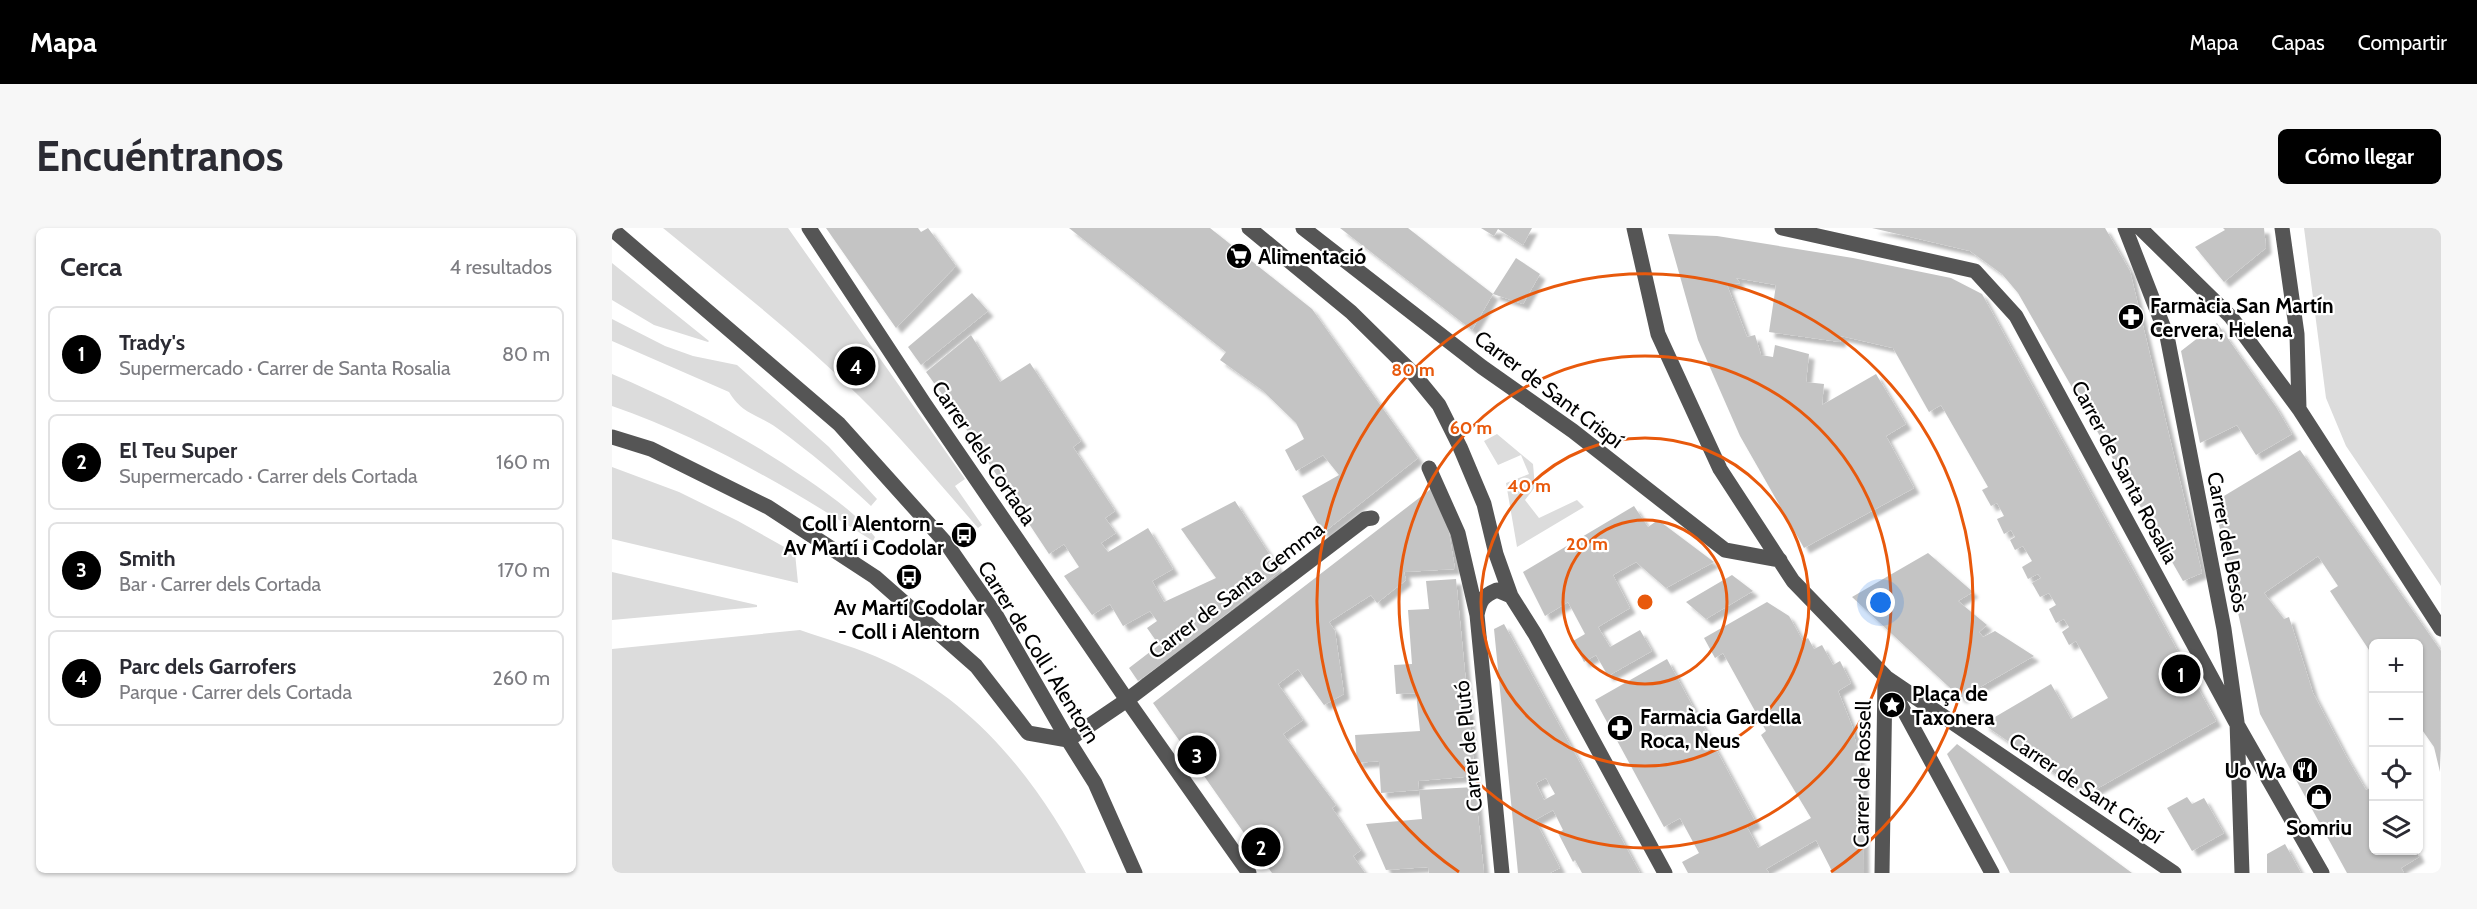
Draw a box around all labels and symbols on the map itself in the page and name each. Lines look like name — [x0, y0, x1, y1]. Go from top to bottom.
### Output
supermarket icon: Alimentació — [1224, 241, 1254, 271]
place label: Alimentació — [1258, 244, 1366, 269]
place label: Farmàcia San Martín Cervera, Helena — [2150, 293, 2334, 342]
pharmacy icon: Farmàcia San Martín Cervera, Helena — [2116, 302, 2146, 332]
street label: Carrer de Sant Crispí — [1470, 325, 1629, 453]
pin: 4 — [836, 344, 876, 388]
text: 80 m — [1391, 359, 1435, 381]
street label: Carrer dels Cortada — [926, 376, 1042, 530]
street label: Carrer de Santa Rosalia — [2066, 376, 2184, 568]
text: 60 m — [1450, 417, 1492, 439]
street label: Carrer del Besòs — [2202, 470, 2254, 615]
text: 40 m — [1507, 475, 1551, 497]
place label: Coll i Alentorn - Av Martí i Codolar — [784, 511, 944, 560]
street label: Carrer de Santa Gemma — [1144, 516, 1328, 664]
bus stop icon: Coll i Alentorn - Av Martí i Codolar — [949, 520, 979, 550]
text: 20 m — [1566, 533, 1608, 555]
street label: Carrer de Coll i Alentorn — [973, 556, 1105, 748]
bus stop icon: Av Martí Codolar - Coll i Alentorn — [894, 562, 924, 592]
your location — [1866, 588, 1895, 617]
centre of rings — [1635, 592, 1655, 612]
place label: Av Martí Codolar - Coll i Alentorn — [834, 595, 984, 644]
pin: 1 — [2162, 652, 2200, 696]
street label: Carrer de Plutó — [1449, 679, 1487, 813]
place label: Plaça de Taxonera — [1912, 681, 1995, 730]
place icon: Plaça de Taxonera — [1877, 690, 1907, 720]
street label: Carrer de Rossell — [1848, 700, 1876, 848]
place label: Farmàcia Gardella Roca, Neus — [1640, 704, 1802, 753]
pharmacy icon: Farmàcia Gardella Roca, Neus — [1605, 713, 1635, 743]
street label: Carrer de Sant Crispí — [2005, 727, 2168, 849]
pin: 3 — [1178, 732, 1216, 778]
restaurant icon: Uo Wa — [2290, 755, 2320, 785]
place label: Uo Wa — [2225, 758, 2287, 783]
shop icon: Somriu — [2304, 782, 2334, 812]
place label: Somriu — [2286, 815, 2352, 840]
pin: 2 — [1242, 824, 1280, 870]

